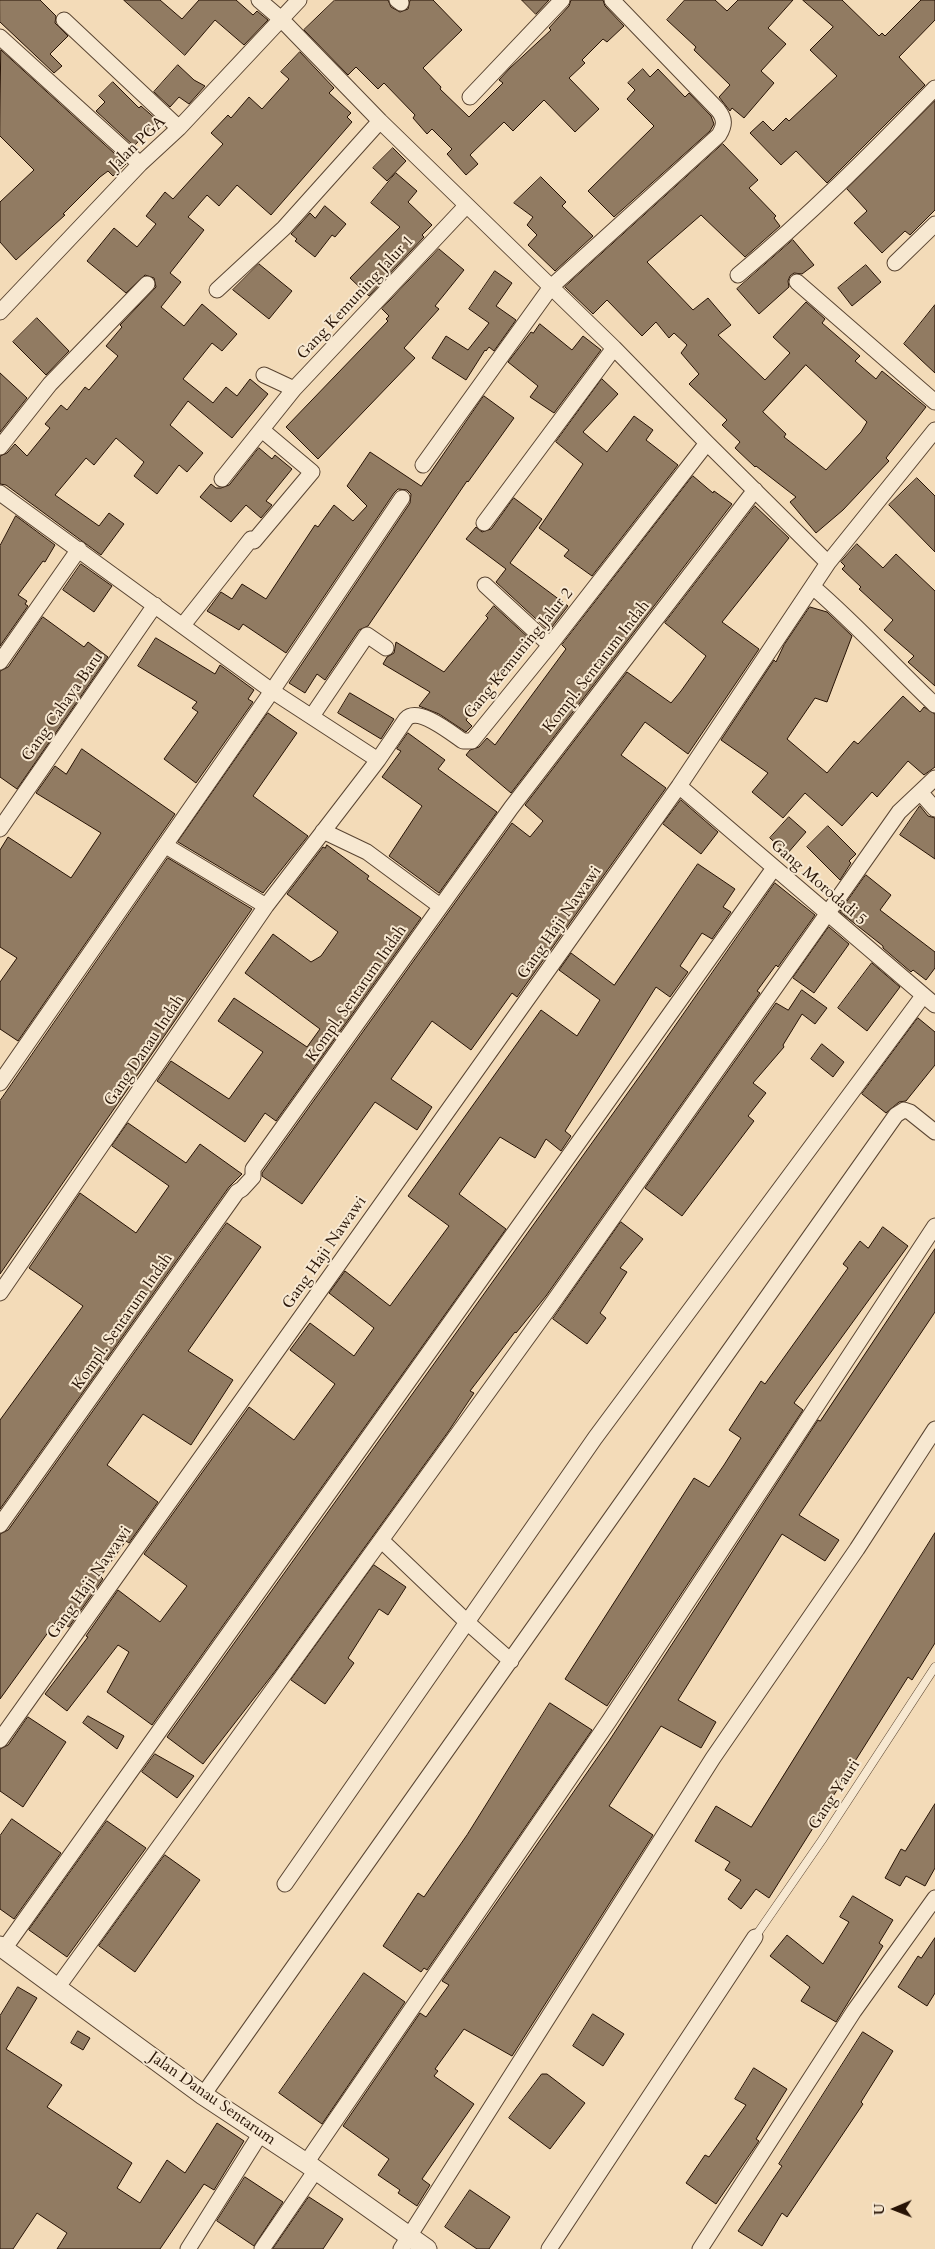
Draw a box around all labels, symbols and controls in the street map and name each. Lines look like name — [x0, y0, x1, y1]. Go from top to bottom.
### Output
street label: Jalan PGA — [106, 113, 170, 175]
street label: Gang Kemuning Jalur 1 — [293, 232, 419, 364]
street label: Gang Kemuning Jalur 2 — [460, 585, 578, 723]
street label: Kompl. Sentarum Indah — [539, 597, 655, 737]
street label: Gang Cahaya Baru — [18, 649, 108, 765]
street label: Gang Morodadi 5 — [766, 836, 870, 930]
street label: Gang Haji Nawawi — [514, 863, 606, 983]
street label: Kompl. Sentarum Indah — [303, 922, 411, 1066]
street label: Gang Danau Indah — [101, 992, 189, 1110]
street label: Gang Haji Nawawi — [279, 1193, 371, 1313]
street label: Kompl. Sentarum Indah — [69, 1250, 177, 1394]
street label: Gang Haji Nawawi — [44, 1523, 136, 1643]
street label: Gang Yauri — [805, 1756, 865, 1834]
street label: Jalan Danau Sentarum — [145, 2048, 279, 2150]
north arrow — [870, 2184, 920, 2234]
text: U — [870, 2203, 889, 2215]

